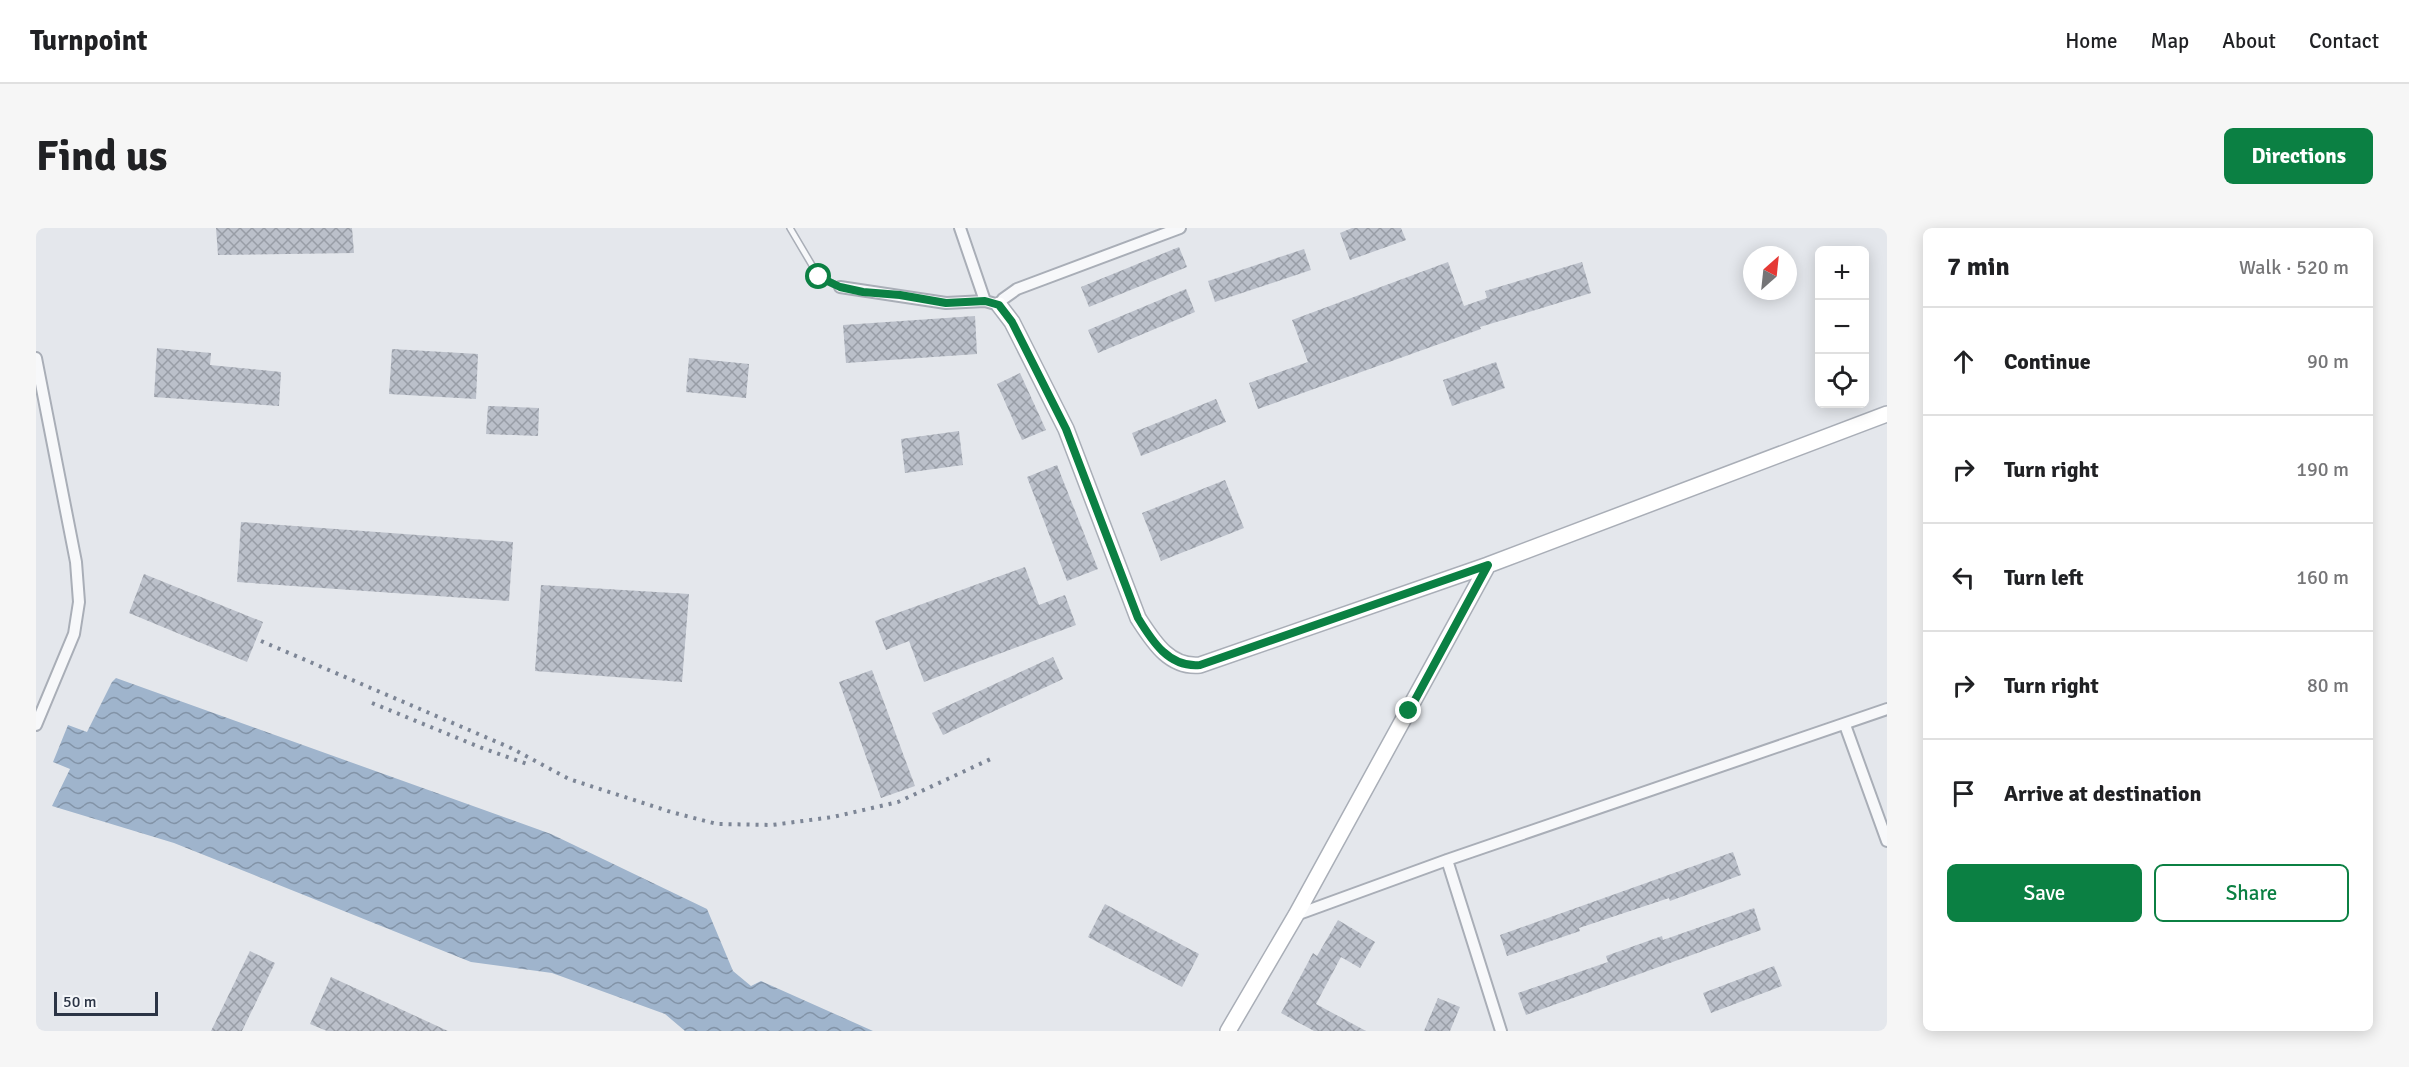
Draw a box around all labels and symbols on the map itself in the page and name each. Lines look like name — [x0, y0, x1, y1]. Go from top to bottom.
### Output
north arrow — [1743, 246, 1797, 300]
route start — [805, 263, 831, 289]
route end — [1395, 697, 1421, 723]
scale bar — [54, 989, 158, 1016]

